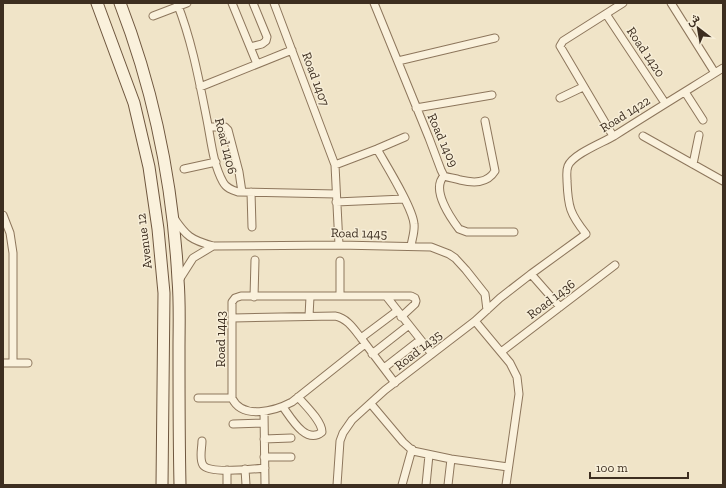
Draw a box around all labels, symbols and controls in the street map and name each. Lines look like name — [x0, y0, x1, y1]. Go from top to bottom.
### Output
north arrow — [678, 8, 718, 48]
text: ش — [684, 11, 702, 29]
street label: Road 1420 — [624, 24, 668, 80]
street label: Road 1407 — [299, 50, 333, 108]
street label: Road 1422 — [597, 93, 653, 135]
street label: Road 1409 — [424, 111, 462, 169]
street label: Road 1406 — [212, 116, 240, 176]
street label: Avenue 12 — [133, 212, 155, 270]
street label: Road 1445 — [331, 225, 388, 241]
street label: Road 1436 — [524, 276, 578, 322]
street label: Road 1443 — [213, 311, 228, 367]
street label: Road 1435 — [391, 327, 445, 373]
scale bar — [590, 454, 688, 480]
text: 100 m — [596, 461, 628, 475]

